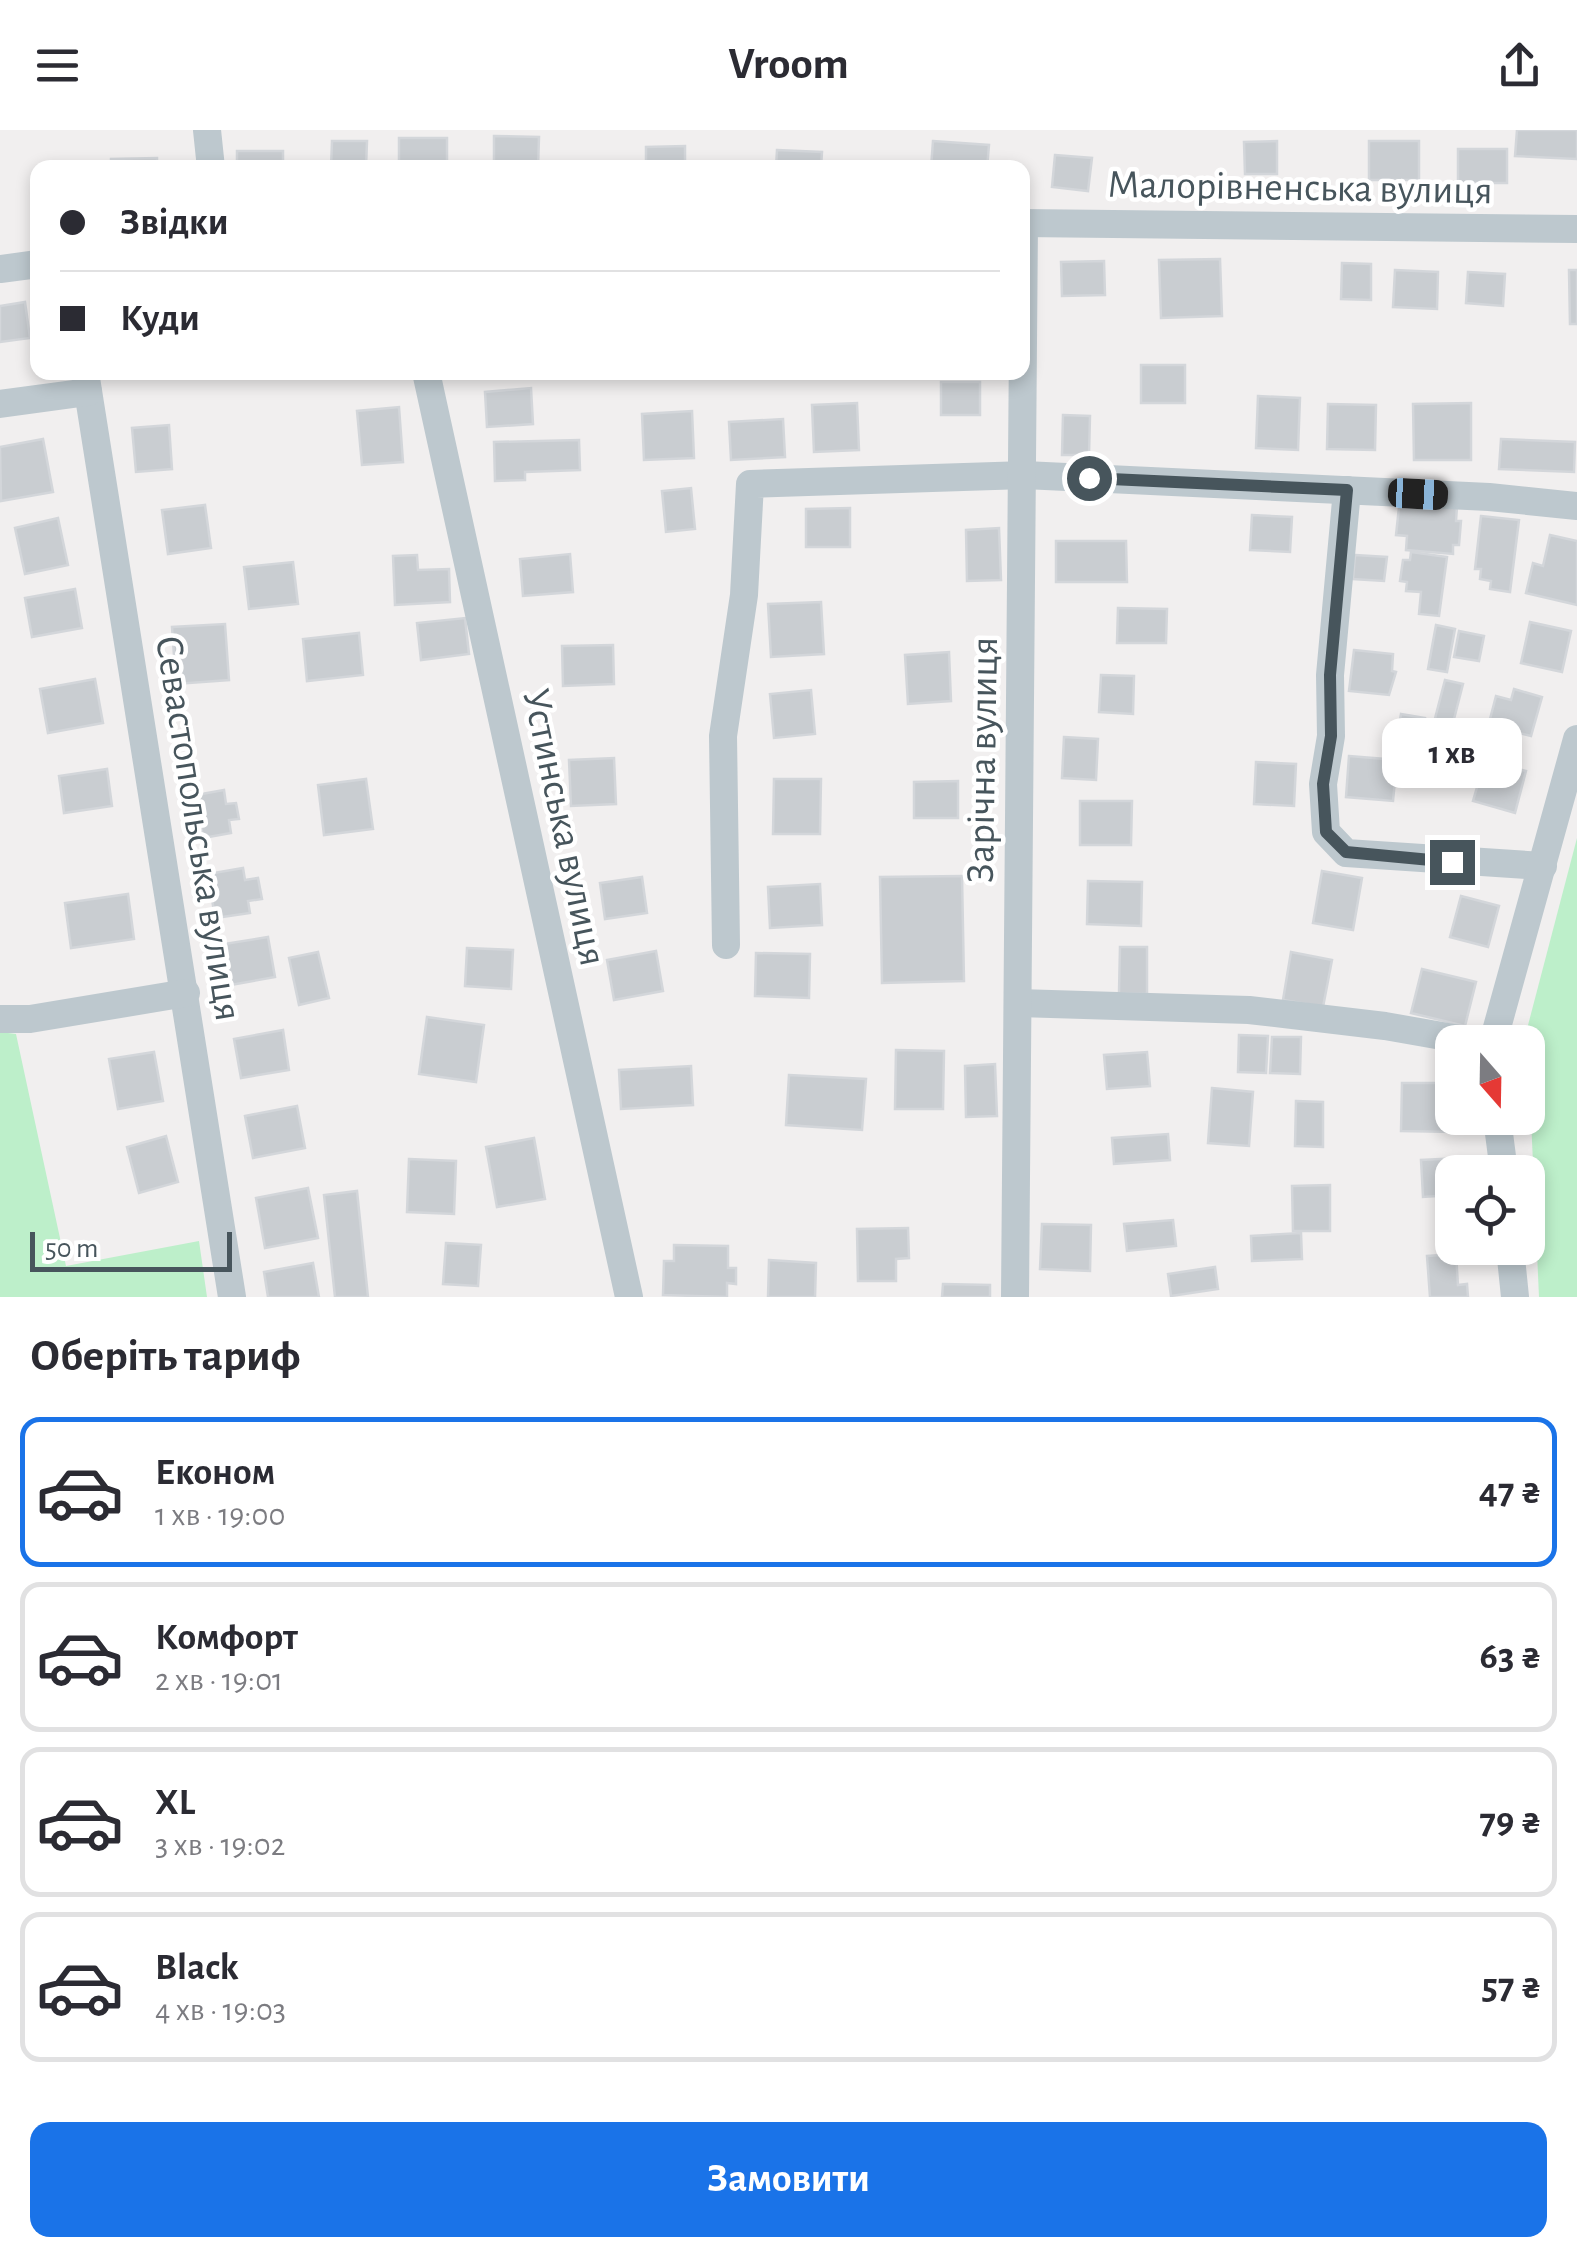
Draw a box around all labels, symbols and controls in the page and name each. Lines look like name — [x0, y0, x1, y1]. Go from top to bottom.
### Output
icon: menu — [30, 38, 85, 93]
icon: share — [1492, 38, 1547, 93]
text: Vroom — [728, 42, 849, 87]
street label: Малорівненська вулиця — [1107, 165, 1493, 211]
text: Звідки — [120, 204, 229, 242]
text: Куди — [120, 300, 200, 338]
route start — [1067, 456, 1112, 501]
car — [1387, 477, 1449, 511]
street label: Севастопольська вулиця — [148, 633, 248, 1024]
street label: Зарічна вулиця — [961, 636, 1005, 884]
street label: Устинська вулиця — [515, 685, 613, 970]
callout: 1 хв — [1382, 717, 1522, 787]
text: 1 хв — [1429, 737, 1475, 769]
route end — [1430, 840, 1475, 885]
north arrow — [1435, 1025, 1545, 1135]
map controls — [1435, 1025, 1545, 1265]
button: locate — [1435, 1155, 1545, 1265]
scale bar — [30, 1227, 232, 1272]
text: 50 m — [45, 1235, 99, 1263]
text: Оберіть тариф — [30, 1334, 300, 1379]
icon: car — [35, 1447, 125, 1537]
text: Економ — [155, 1454, 275, 1492]
text: 47 ₴ — [1479, 1473, 1542, 1511]
text: 1 хв · 19:00 — [155, 1499, 285, 1531]
icon: car — [35, 1612, 125, 1702]
text: Комфорт — [155, 1619, 298, 1657]
text: 63 ₴ — [1480, 1638, 1542, 1676]
text: 2 хв · 19:01 — [155, 1664, 283, 1696]
icon: car — [35, 1777, 125, 1867]
text: XL — [155, 1784, 195, 1822]
text: 79 ₴ — [1480, 1803, 1542, 1841]
text: 3 хв · 19:02 — [155, 1829, 285, 1861]
icon: car — [35, 1942, 125, 2032]
text: Black — [155, 1949, 239, 1987]
text: 57 ₴ — [1482, 1968, 1542, 2006]
text: 4 хв · 19:03 — [155, 1994, 286, 2026]
button: Замовити — [30, 2122, 1547, 2237]

